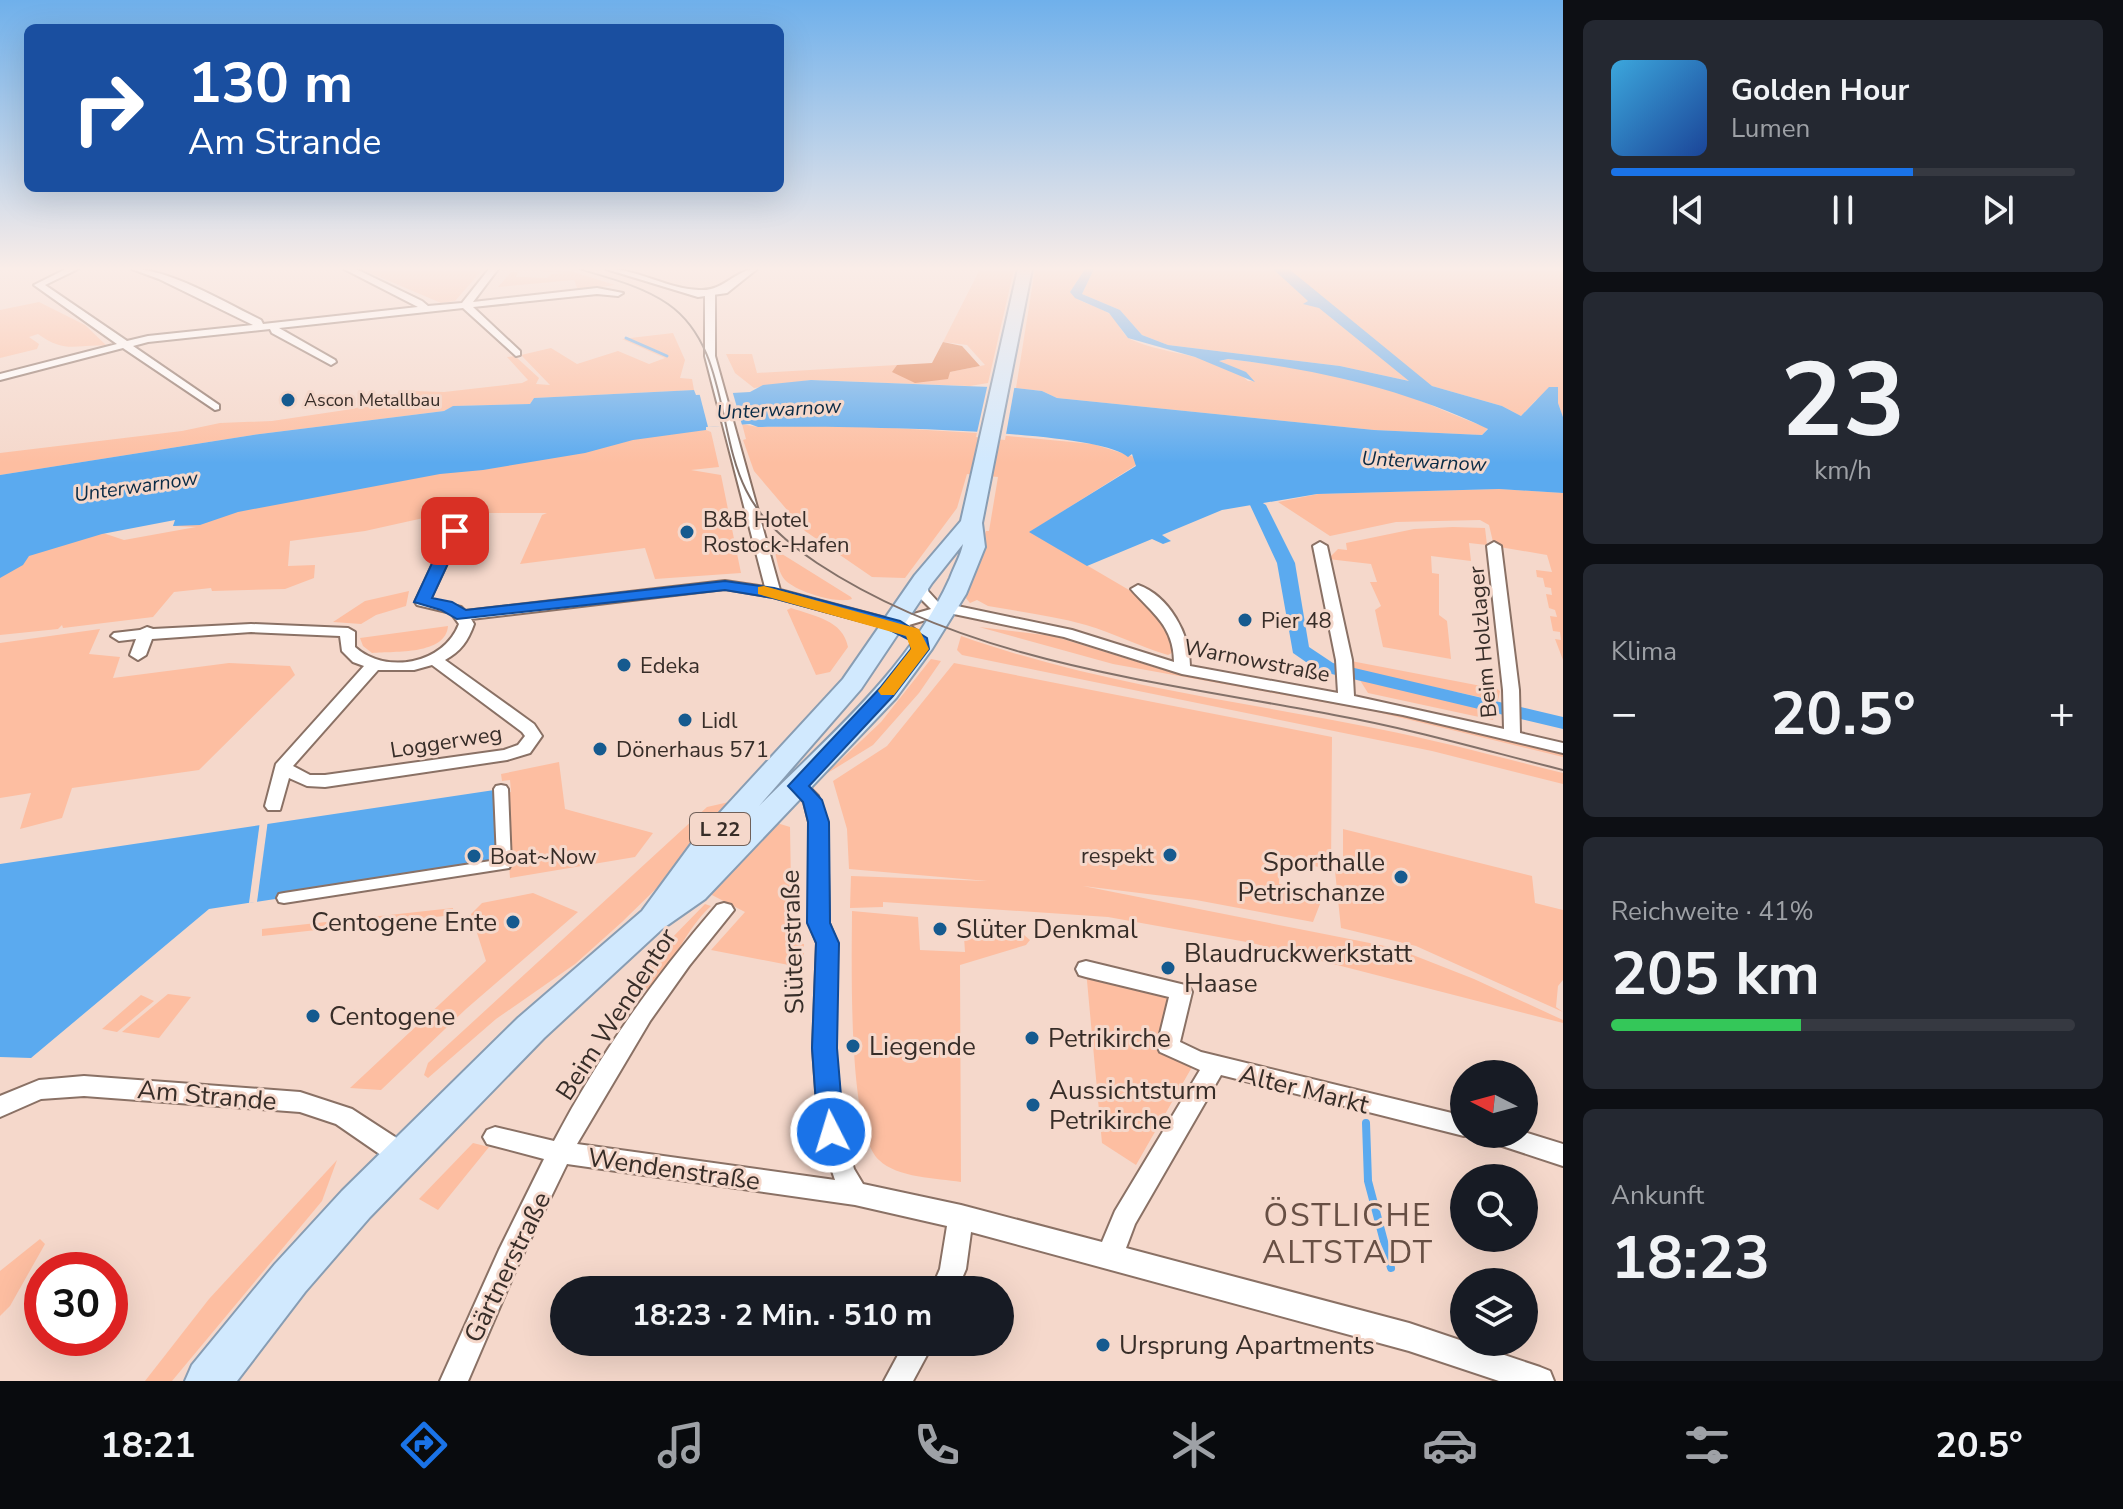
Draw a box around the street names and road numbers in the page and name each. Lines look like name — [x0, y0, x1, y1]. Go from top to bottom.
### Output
street label: Beim Holzlager — [1461, 565, 1505, 719]
street label: Warnowstraße — [1181, 632, 1332, 690]
street label: Loggerweg — [388, 718, 504, 766]
road number: L 22 — [690, 813, 750, 845]
street label: Slüterstraße — [772, 869, 813, 1015]
street label: Beim Wendentor — [548, 921, 686, 1107]
street label: Alter Markt — [1235, 1057, 1373, 1123]
street label: Am Strande — [136, 1072, 278, 1119]
street label: Wendenstraße — [585, 1140, 762, 1199]
street label: Gärtnerstraße — [456, 1186, 559, 1349]

